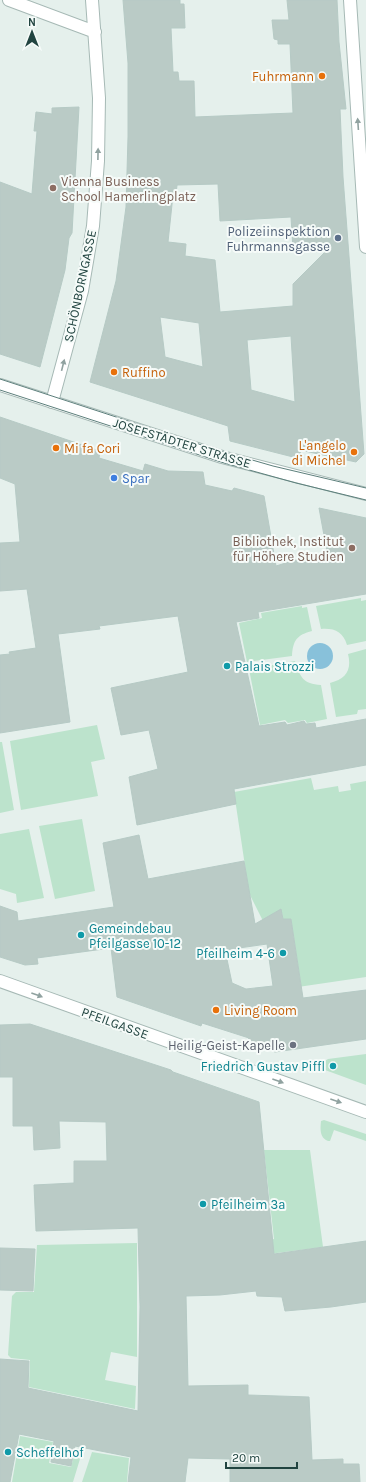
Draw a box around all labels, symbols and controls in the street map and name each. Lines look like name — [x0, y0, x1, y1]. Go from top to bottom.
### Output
north arrow — [12, 12, 52, 52]
text: N — [28, 16, 36, 29]
place label: Fuhrmann — [252, 69, 314, 84]
marker: Fuhrmann — [317, 71, 327, 81]
one-way arrow — [355, 118, 362, 130]
one-way arrow — [95, 147, 101, 160]
place label: Vienna Business School Hamerlingplatz — [61, 174, 196, 204]
marker: Vienna Business School Hamerlingplatz — [48, 183, 58, 193]
place label: Polizeiinspektion Fuhrmannsgasse — [226, 224, 330, 254]
street label: SCHÖNBORNGASSE — [60, 228, 99, 343]
marker: Polizeiinspektion Fuhrmannsgasse — [333, 233, 343, 243]
one-way arrow — [60, 358, 66, 370]
place label: Ruffino — [122, 365, 166, 380]
marker: Ruffino — [109, 367, 119, 377]
street label: JOSEFSTÄDTER STRASSE — [111, 414, 253, 471]
place label: L'angelo di Michel — [292, 438, 346, 468]
place label: Mi fa Cori — [64, 441, 120, 456]
marker: Mi fa Cori — [51, 443, 61, 453]
marker: L'angelo di Michel — [349, 447, 359, 457]
place label: Spar — [122, 471, 150, 486]
marker: Spar — [109, 473, 119, 483]
place label: Bibliothek, Institut für Höhere Studien — [232, 534, 344, 564]
marker: Bibliothek, Institut für Höhere Studien — [347, 543, 357, 553]
place label: Palais Strozzi — [235, 659, 315, 674]
marker: Palais Strozzi — [222, 661, 232, 671]
place label: Gemeindebau Pfeilgasse 10-12 — [89, 921, 181, 951]
marker: Gemeindebau Pfeilgasse 10-12 — [76, 930, 86, 940]
place label: Pfeilheim 4-6 — [196, 946, 275, 961]
marker: Pfeilheim 4-6 — [278, 948, 288, 958]
one-way arrow — [31, 992, 43, 998]
place label: Living Room — [224, 1003, 297, 1018]
street label: PFEILGASSE — [80, 1004, 150, 1042]
marker: Living Room — [211, 1005, 221, 1015]
place label: Heilig-Geist-Kapelle — [168, 1038, 285, 1053]
marker: Heilig-Geist-Kapelle — [288, 1040, 298, 1050]
place label: Friedrich Gustav Piffl — [201, 1059, 325, 1074]
marker: Friedrich Gustav Piffl — [328, 1061, 338, 1071]
one-way arrow — [272, 1078, 284, 1084]
one-way arrow — [331, 1099, 343, 1105]
place label: Pfeilheim 3a — [211, 1197, 285, 1212]
marker: Pfeilheim 3a — [198, 1199, 208, 1209]
scale bar — [226, 1444, 297, 1470]
place label: Scheffelhof — [16, 1445, 84, 1460]
marker: Scheffelhof — [3, 1447, 13, 1457]
text: 20 m — [232, 1451, 260, 1465]

